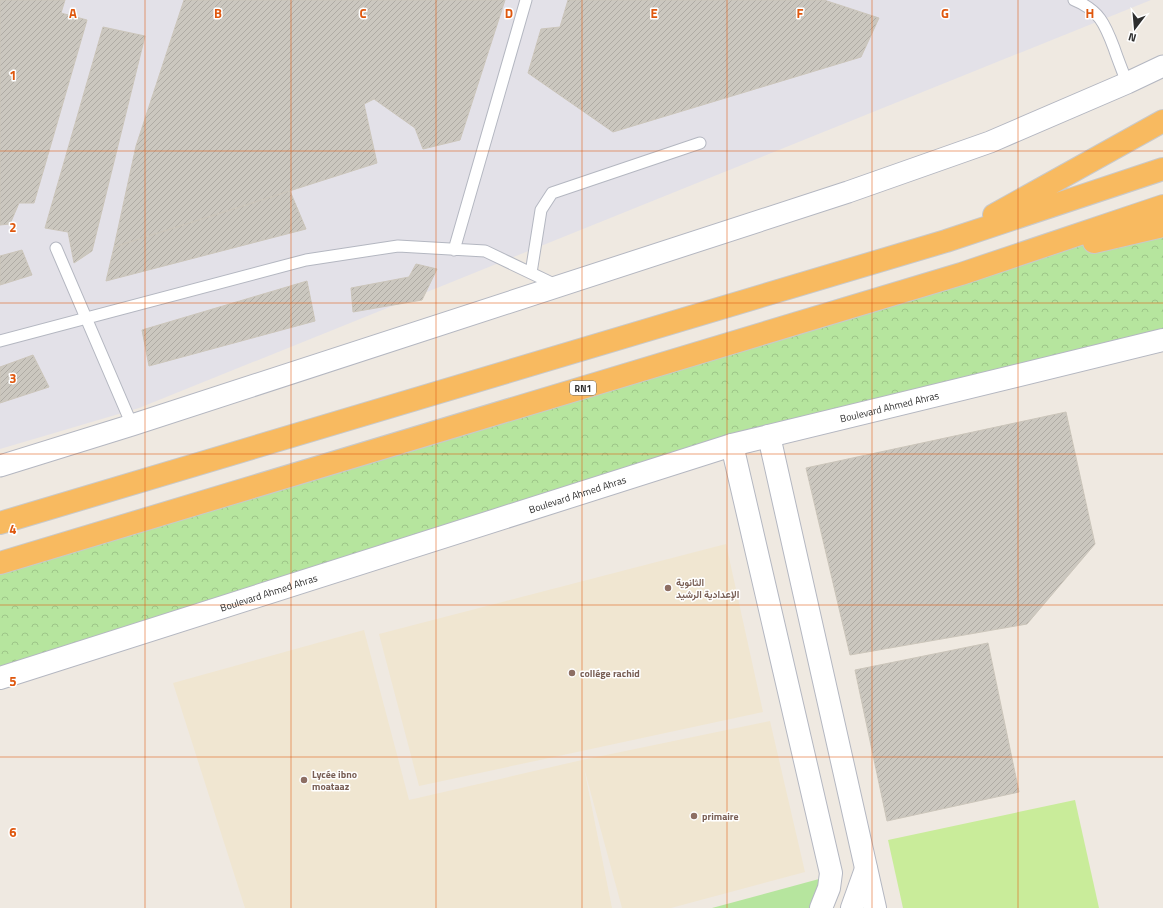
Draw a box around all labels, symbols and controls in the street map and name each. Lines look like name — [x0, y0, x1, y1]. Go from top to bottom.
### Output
text: A — [69, 3, 77, 23]
text: B — [214, 3, 222, 23]
text: C — [359, 3, 367, 23]
text: D — [505, 3, 513, 23]
text: E — [650, 3, 658, 23]
text: F — [797, 3, 804, 23]
text: G — [941, 3, 949, 23]
text: H — [1086, 3, 1094, 23]
north arrow — [1115, 8, 1155, 48]
text: N — [1126, 29, 1138, 46]
text: 1 — [9, 65, 17, 85]
text: 2 — [9, 217, 17, 237]
text: 3 — [9, 368, 17, 388]
road number: RN1 — [570, 381, 596, 395]
street label: Boulevard Ahmed Ahras — [838, 387, 941, 426]
street label: Boulevard Ahmed Ahras — [527, 472, 628, 517]
text: 4 — [9, 519, 17, 539]
street label: Boulevard Ahmed Ahras — [218, 570, 320, 615]
place label: الثانوية الإعدادية الرشيد — [676, 575, 739, 602]
marker: الثانوية الإعدادية الرشيد — [663, 583, 673, 593]
place label: collége rachid — [580, 666, 640, 681]
marker: collége rachid — [567, 668, 577, 678]
text: 5 — [9, 671, 17, 691]
place label: Lycée ibno moataaz — [312, 767, 357, 794]
marker: Lycée ibno moataaz — [299, 775, 309, 785]
place label: primaire — [702, 809, 739, 824]
marker: primaire — [689, 811, 699, 821]
text: 6 — [9, 822, 17, 842]

